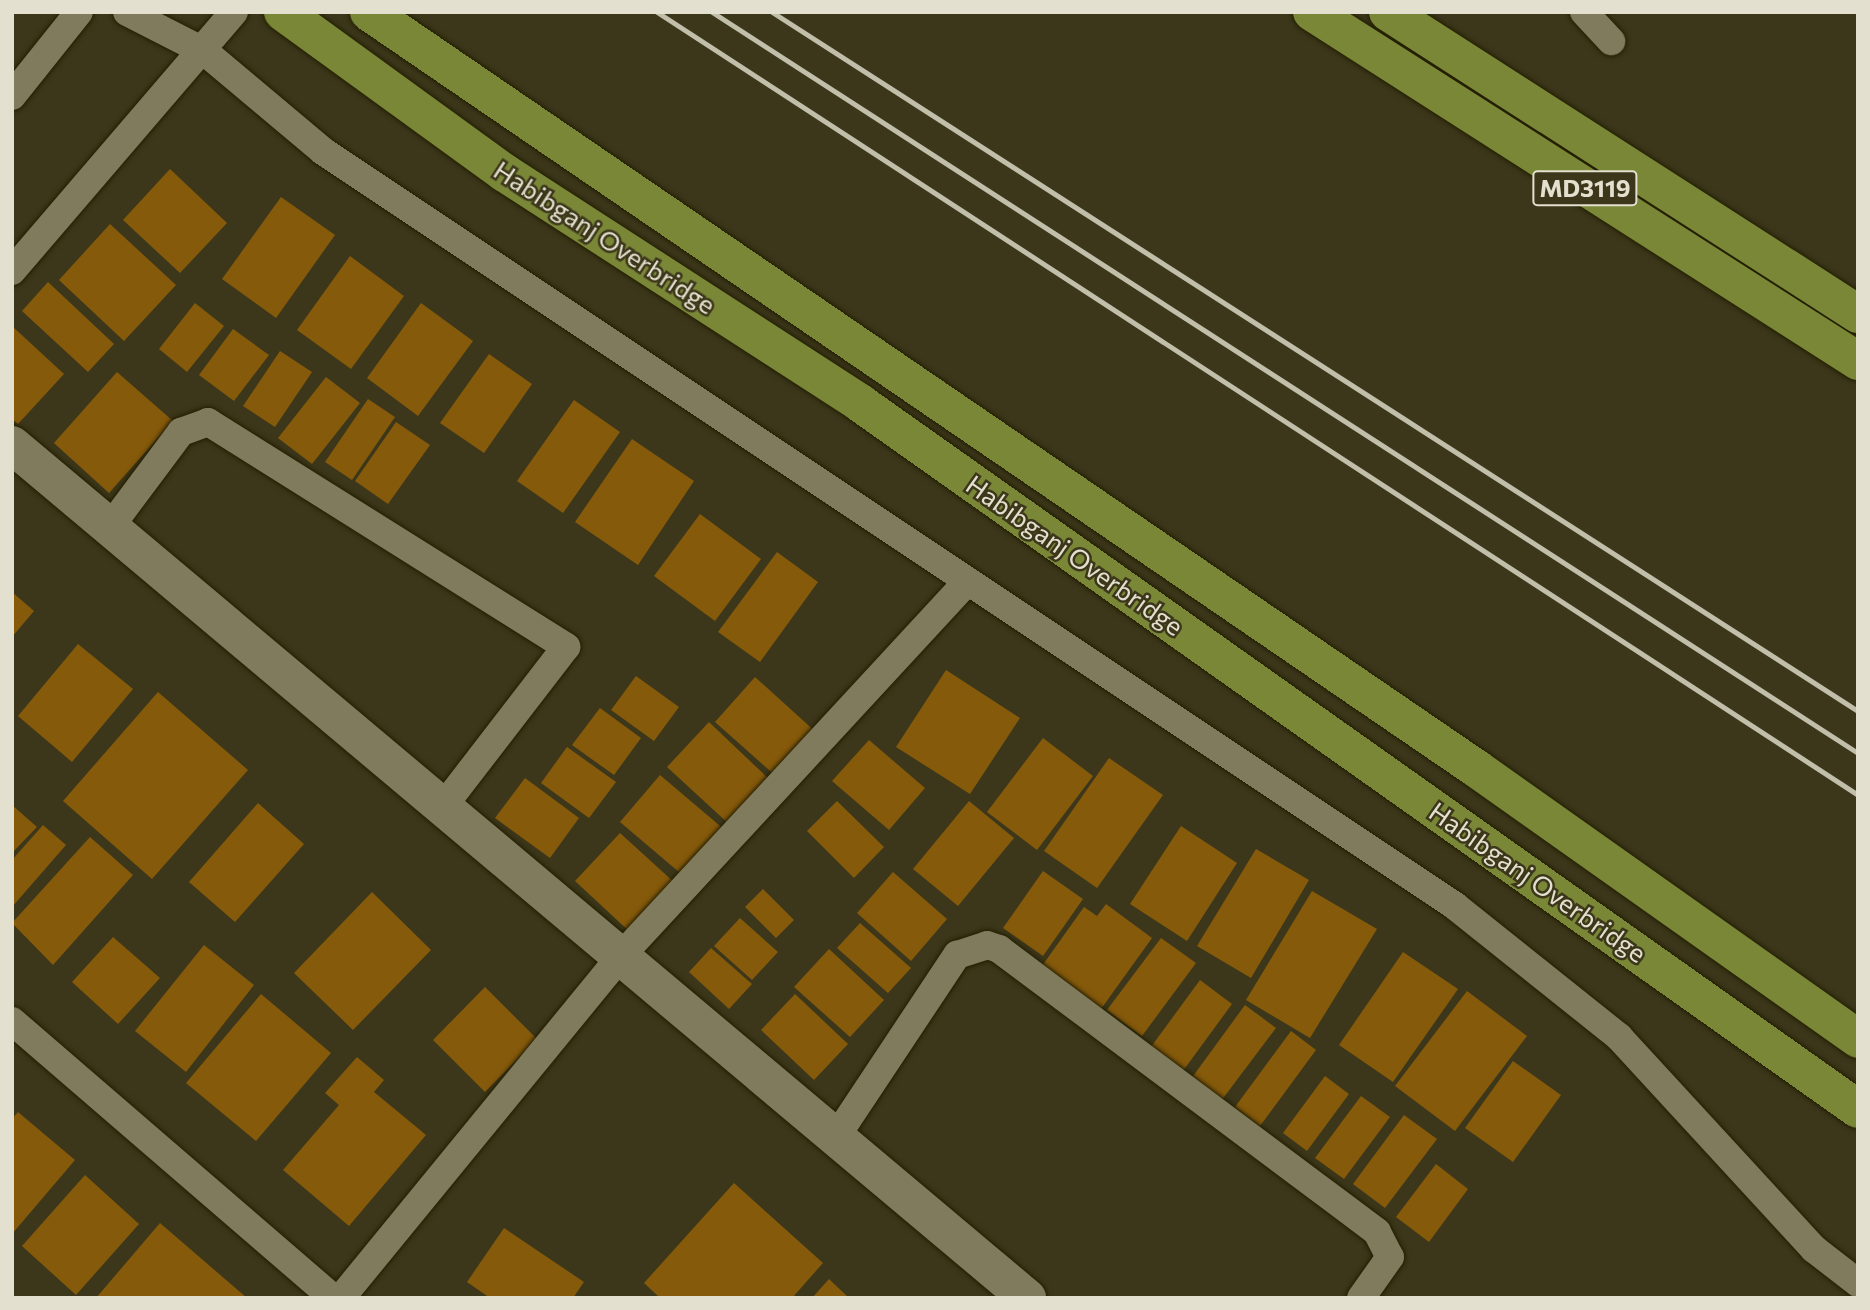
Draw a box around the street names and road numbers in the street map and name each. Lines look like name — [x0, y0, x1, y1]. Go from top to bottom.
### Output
street label: Habibganj Overbridge — [488, 154, 722, 320]
road number: MD3119 — [1531, 168, 1639, 208]
street label: Habibganj Overbridge — [960, 468, 1190, 642]
street label: Habibganj Overbridge — [1423, 795, 1653, 969]

